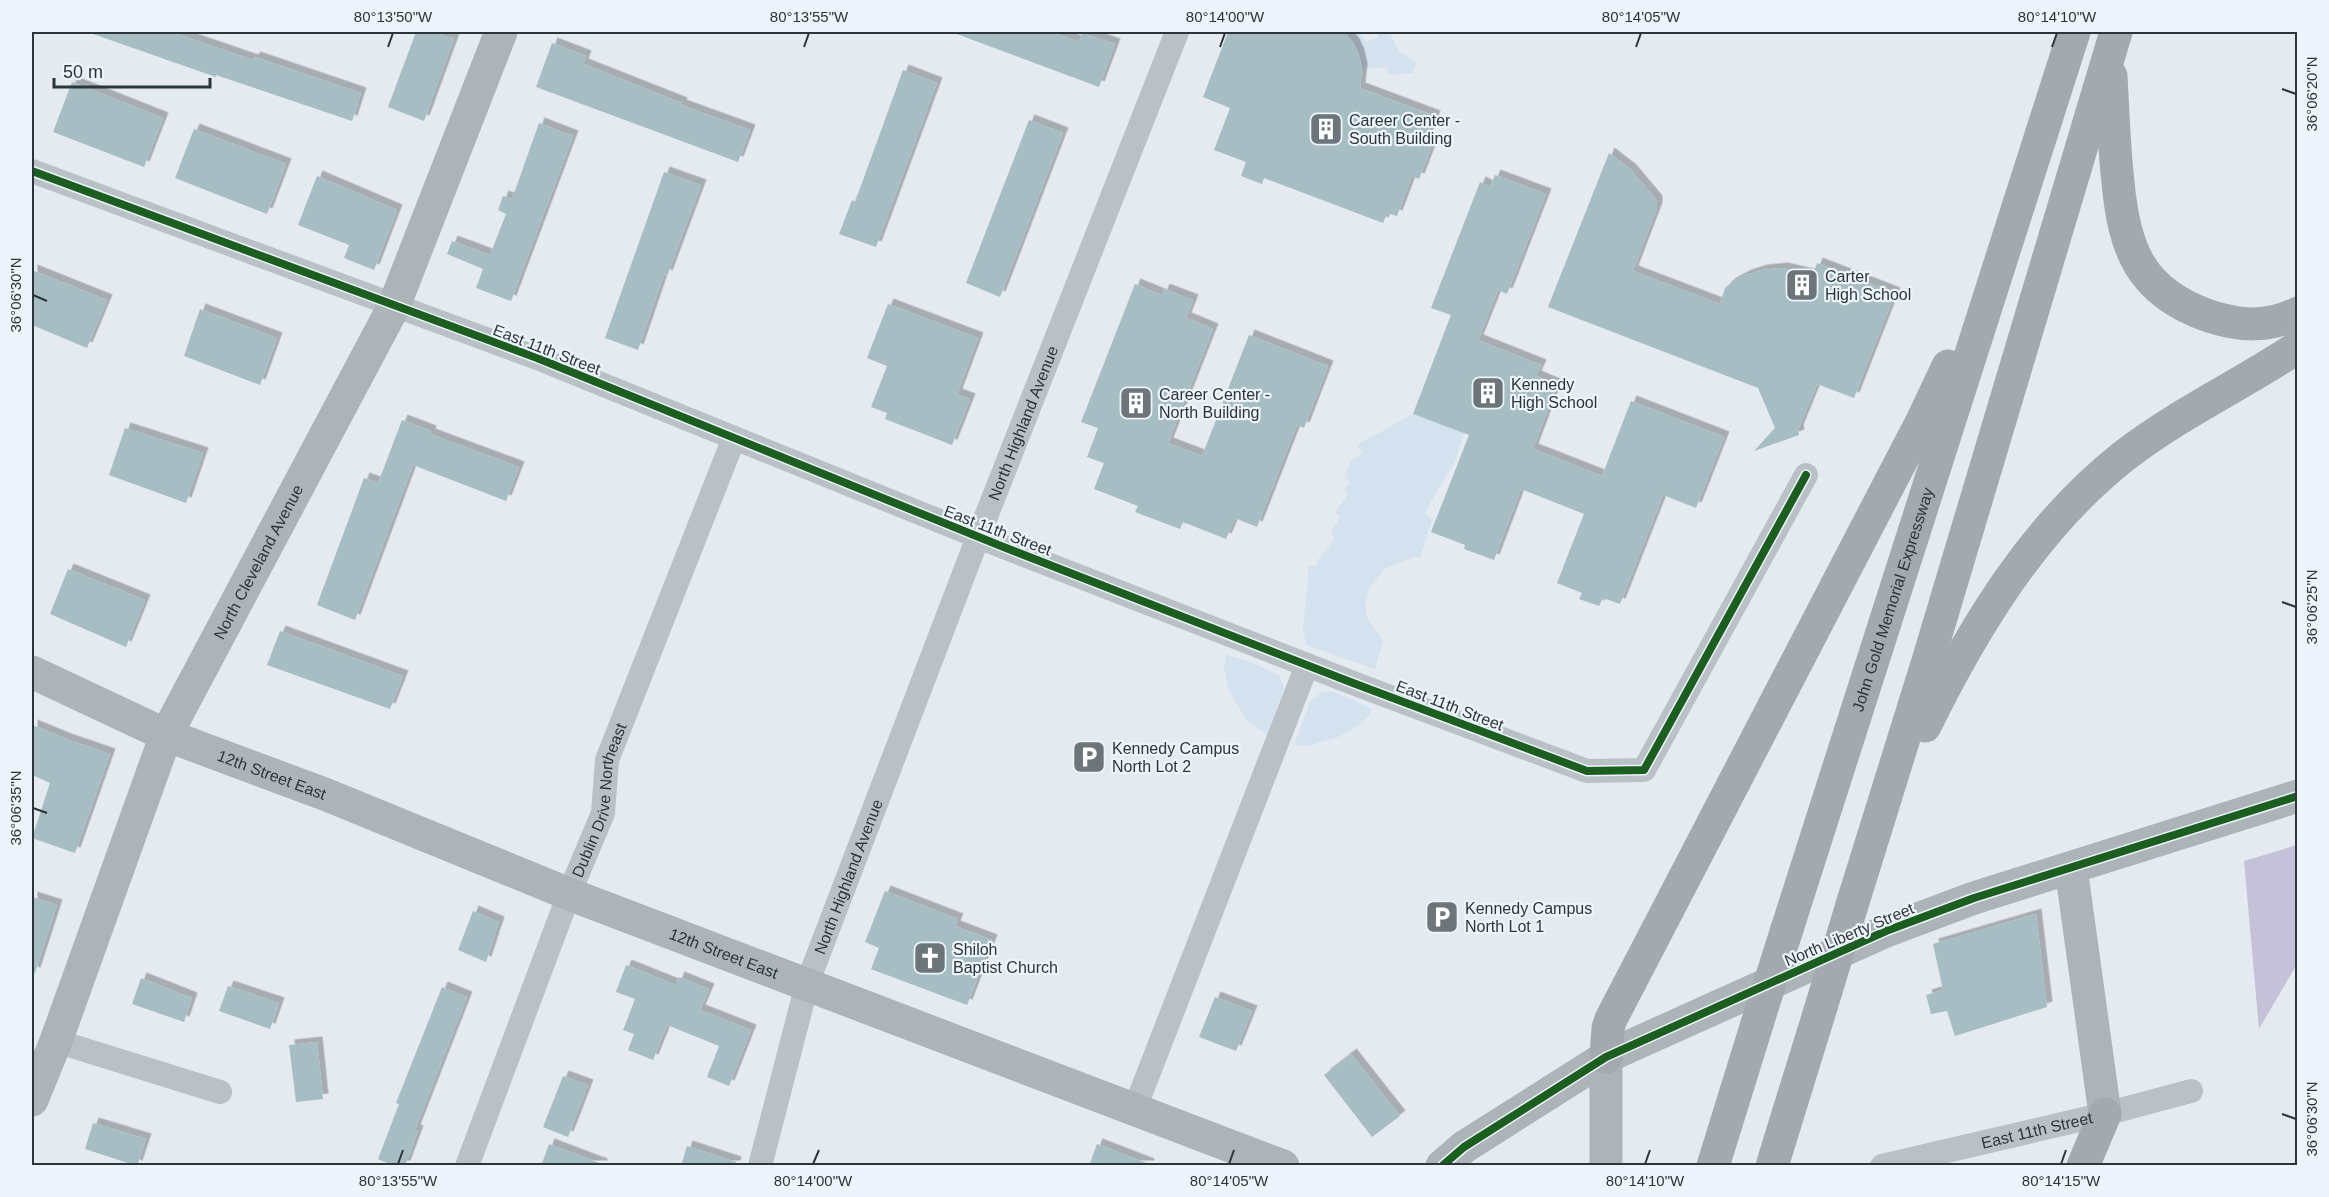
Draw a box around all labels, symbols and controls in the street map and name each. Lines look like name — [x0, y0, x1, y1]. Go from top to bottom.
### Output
text: 80°13'50"W — [354, 8, 433, 25]
text: 80°13'55"W — [770, 8, 849, 25]
text: 80°14'00"W — [1186, 8, 1265, 25]
text: 80°14'05"W — [1602, 8, 1681, 25]
text: 80°14'10"W — [2018, 8, 2097, 25]
scale bar — [54, 51, 210, 89]
text: 36°06'20"N — [2303, 56, 2320, 132]
text: 50 m — [63, 62, 103, 82]
building icon: Career Center - South Building — [1308, 111, 1344, 147]
place label: Career Center - South Building — [1349, 112, 1460, 147]
text: 36°06'30"N — [7, 257, 24, 333]
building icon: Carter High School — [1784, 267, 1820, 303]
place label: Carter High School — [1825, 268, 1911, 303]
street label: East 11th Street — [491, 321, 603, 378]
street label: North Highland Avenue — [985, 344, 1061, 503]
building icon: Kennedy High School — [1470, 375, 1506, 411]
place label: Kennedy High School — [1511, 376, 1597, 411]
building icon: Career Center - North Building — [1118, 385, 1154, 421]
place label: Career Center - North Building — [1159, 386, 1270, 421]
street label: North Cleveland Avenue — [211, 482, 306, 642]
street label: John Gold Memorial Expressway — [1849, 486, 1937, 714]
street label: East 11th Street — [942, 502, 1054, 559]
text: 36°06'25"N — [2303, 569, 2320, 645]
street label: East 11th Street — [1394, 677, 1506, 734]
street label: Dublin Drive Northeast — [569, 720, 630, 880]
parking icon: Kennedy Campus North Lot 2 — [1071, 739, 1107, 775]
place label: Kennedy Campus North Lot 2 — [1112, 740, 1239, 775]
street label: 12th Street East — [215, 747, 329, 803]
text: 36°06'35"N — [7, 770, 24, 846]
street label: North Highland Avenue — [811, 797, 886, 957]
parking icon: Kennedy Campus North Lot 1 — [1424, 899, 1460, 935]
street label: North Liberty Street — [1782, 899, 1917, 969]
place label: Kennedy Campus North Lot 1 — [1465, 900, 1592, 935]
street label: 12th Street East — [667, 925, 781, 982]
church icon: Shiloh Baptist Church — [912, 940, 948, 976]
place label: Shiloh Baptist Church — [953, 941, 1058, 976]
text: 36°06'30"N — [2303, 1081, 2320, 1157]
street label: East 11th Street — [1980, 1109, 2095, 1152]
text: 80°13'55"W — [359, 1172, 438, 1189]
text: 80°14'00"W — [774, 1172, 853, 1189]
text: 80°14'05"W — [1190, 1172, 1269, 1189]
text: 80°14'10"W — [1606, 1172, 1685, 1189]
text: 80°14'15"W — [2022, 1172, 2101, 1189]

